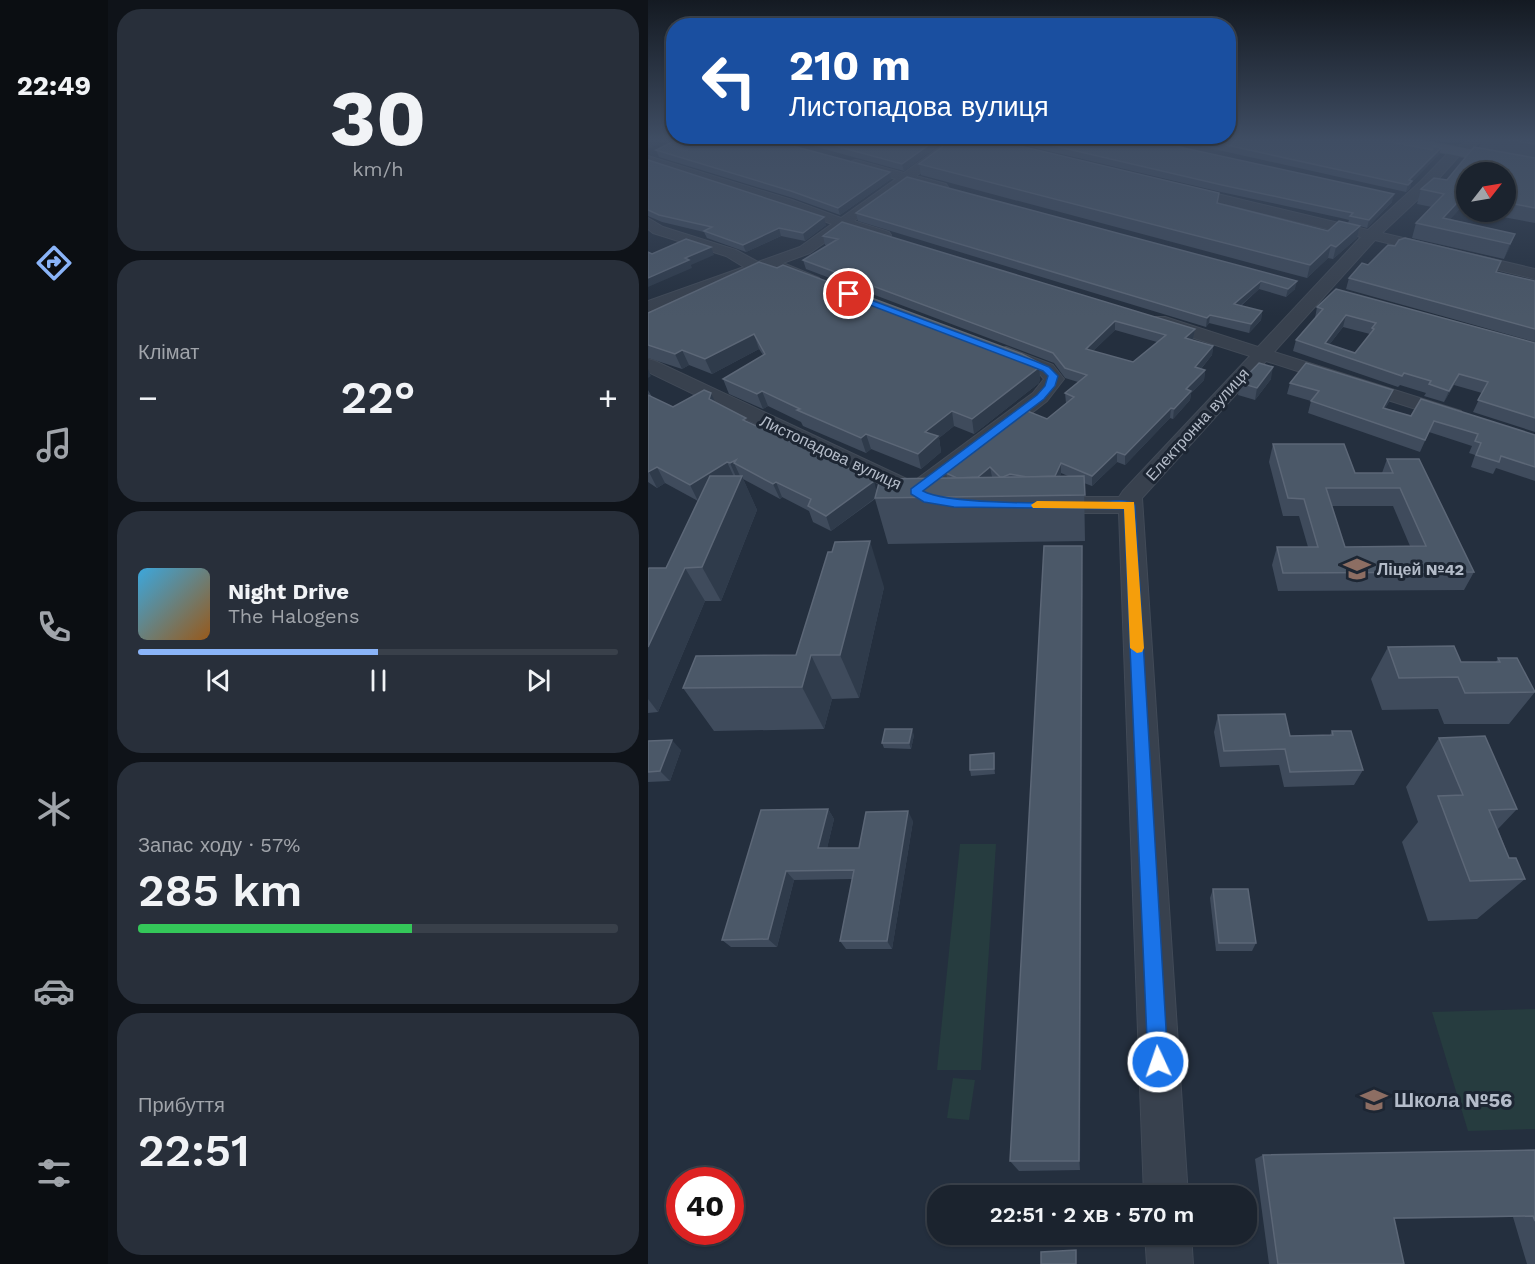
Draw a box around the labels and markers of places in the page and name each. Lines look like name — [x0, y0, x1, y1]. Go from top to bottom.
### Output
pin — [823, 268, 874, 319]
school or university icon: Ліцей №42 — [1342, 554, 1372, 584]
place label: Ліцей №42 — [1377, 560, 1464, 579]
school or university icon: Школа №56 — [1359, 1085, 1389, 1115]
place label: Школа №56 — [1394, 1088, 1512, 1112]

